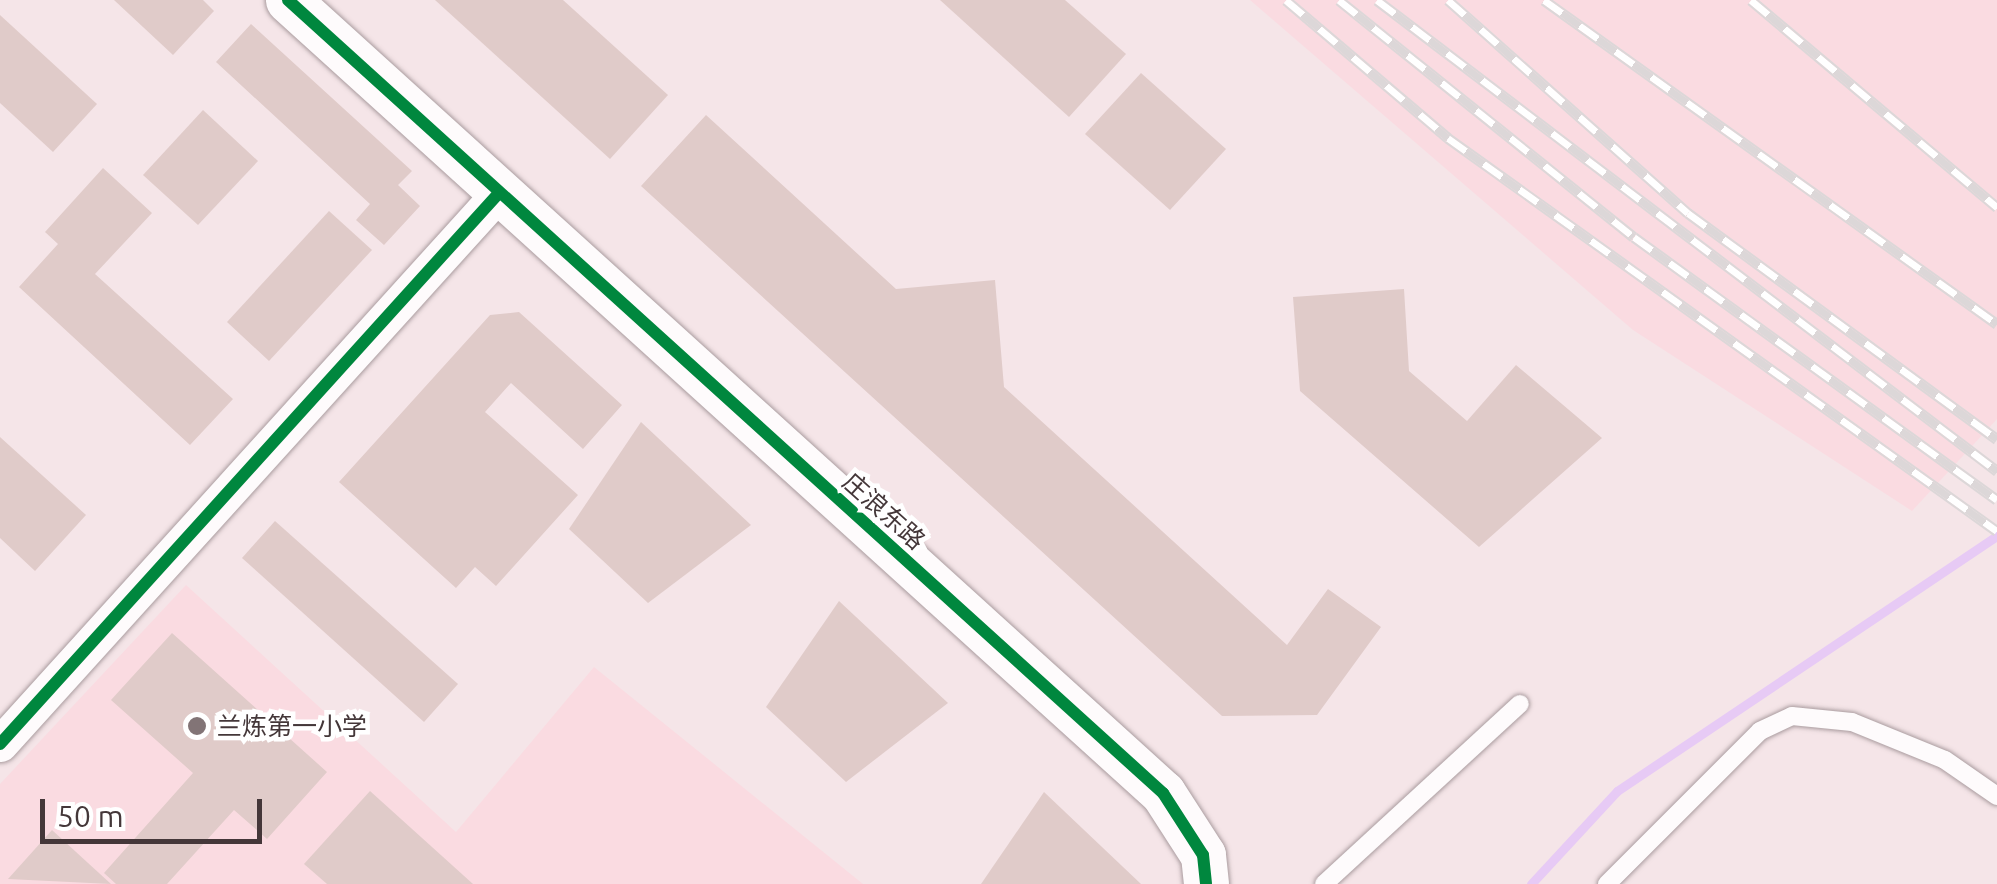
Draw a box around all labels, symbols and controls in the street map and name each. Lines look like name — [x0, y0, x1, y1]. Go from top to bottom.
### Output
street label: 庄浪东路 — [837, 466, 931, 556]
place label: 兰炼第一小学 — [217, 711, 367, 741]
marker: 兰炼第一小学 — [186, 715, 208, 737]
scale bar — [45, 779, 268, 841]
text: 50 m — [57, 799, 124, 833]

